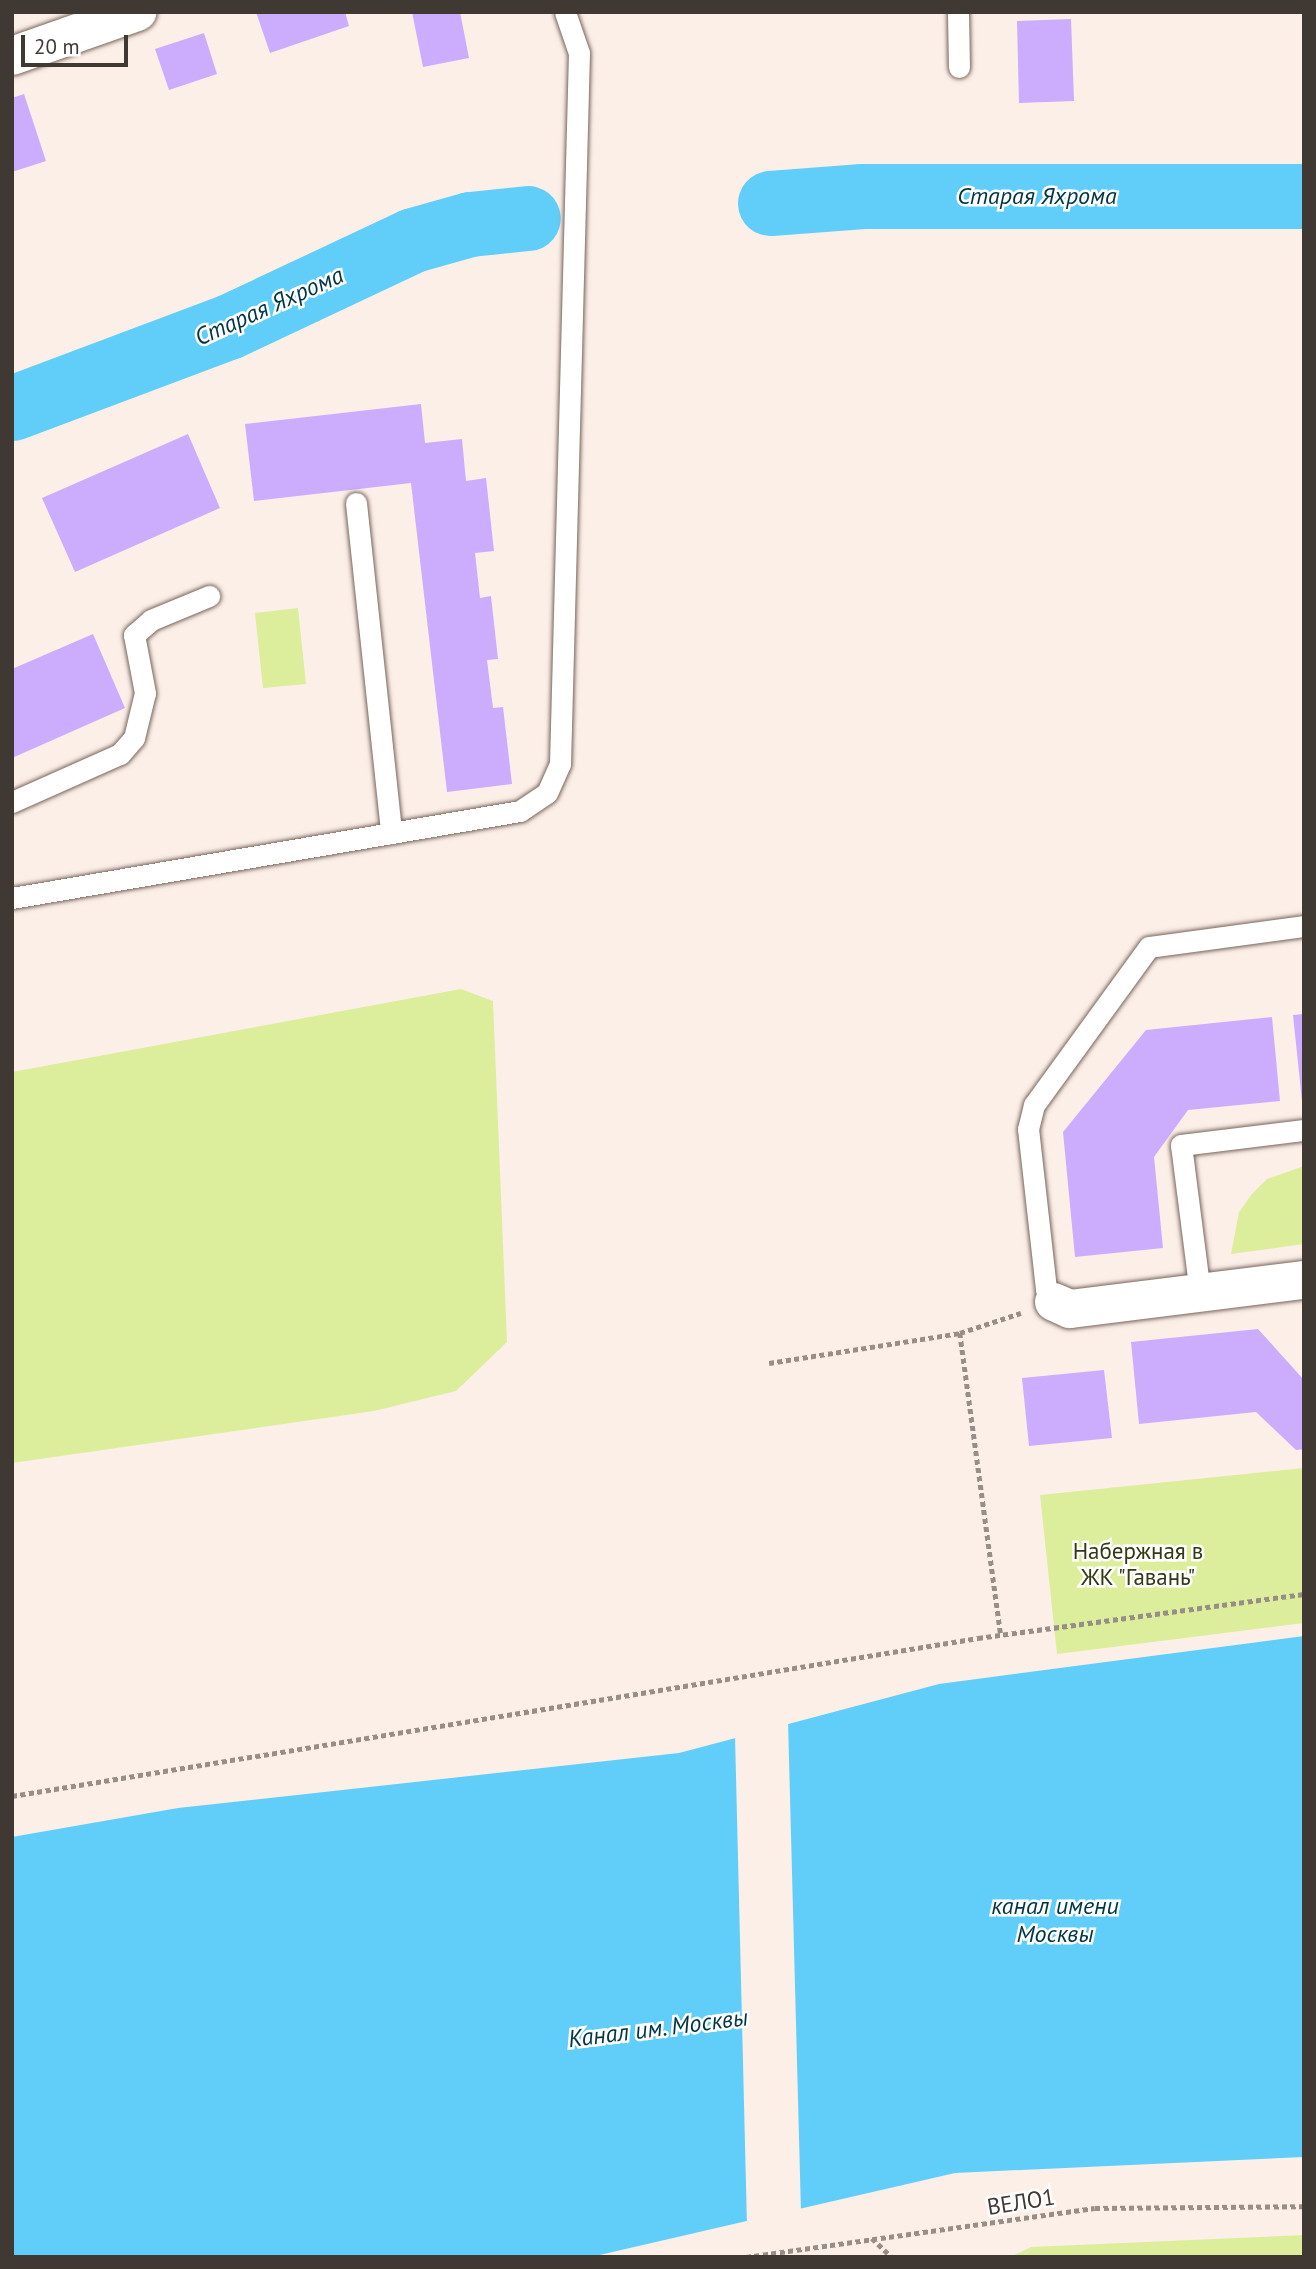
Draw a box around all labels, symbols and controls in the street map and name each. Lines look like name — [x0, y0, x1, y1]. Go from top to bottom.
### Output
scale bar — [24, 21, 131, 65]
text: 20 m — [34, 33, 80, 60]
water label: Старая Яхрома — [957, 182, 1117, 210]
water label: Старая Яхрома — [190, 260, 348, 352]
park label: Набержная в ЖК "Гавань" — [1073, 1537, 1203, 1591]
water label: канал имени Москвы — [991, 1892, 1119, 1948]
water label: Канал им. Москвы — [566, 2003, 750, 2053]
street label: ВЕЛО1 — [985, 2183, 1057, 2221]

